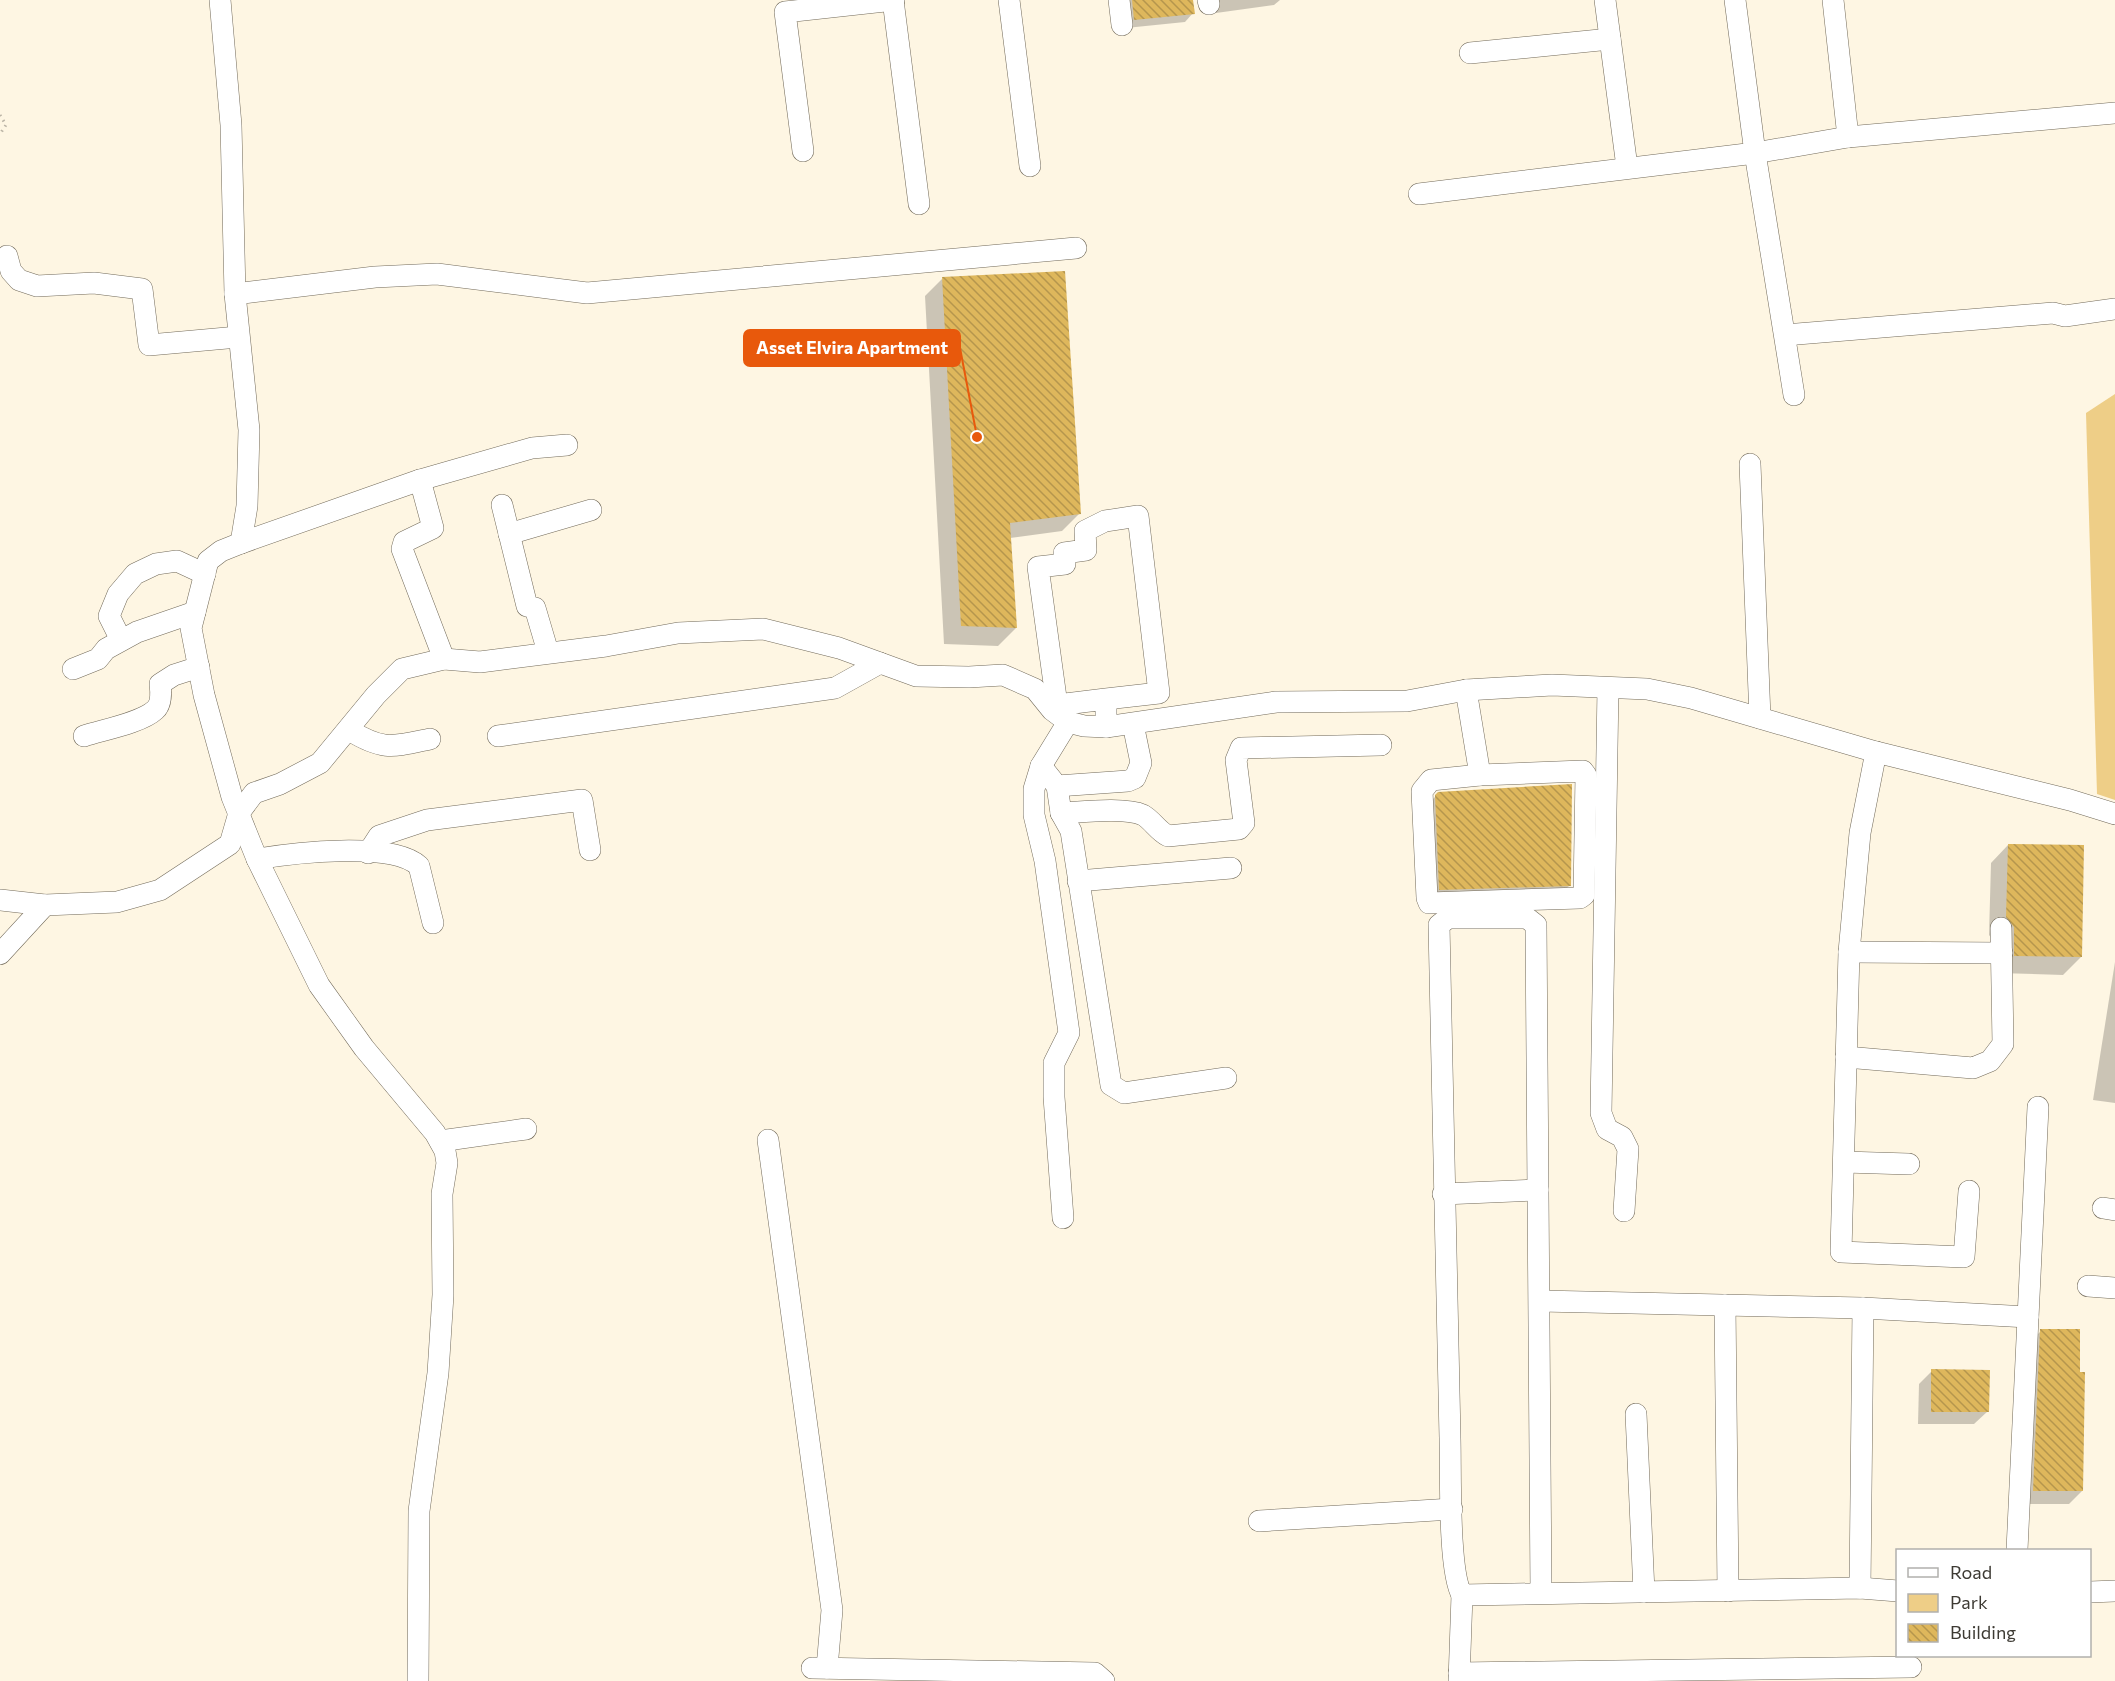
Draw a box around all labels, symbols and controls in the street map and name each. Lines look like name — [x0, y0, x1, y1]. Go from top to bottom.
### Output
callout: Asset Elvira Apartment — [744, 330, 960, 366]
text: Asset Elvira Apartment — [756, 336, 948, 358]
legend — [1896, 1549, 2091, 1657]
text: Road — [1950, 1561, 1992, 1583]
text: Park — [1950, 1591, 1988, 1613]
text: Building — [1950, 1621, 2016, 1643]

